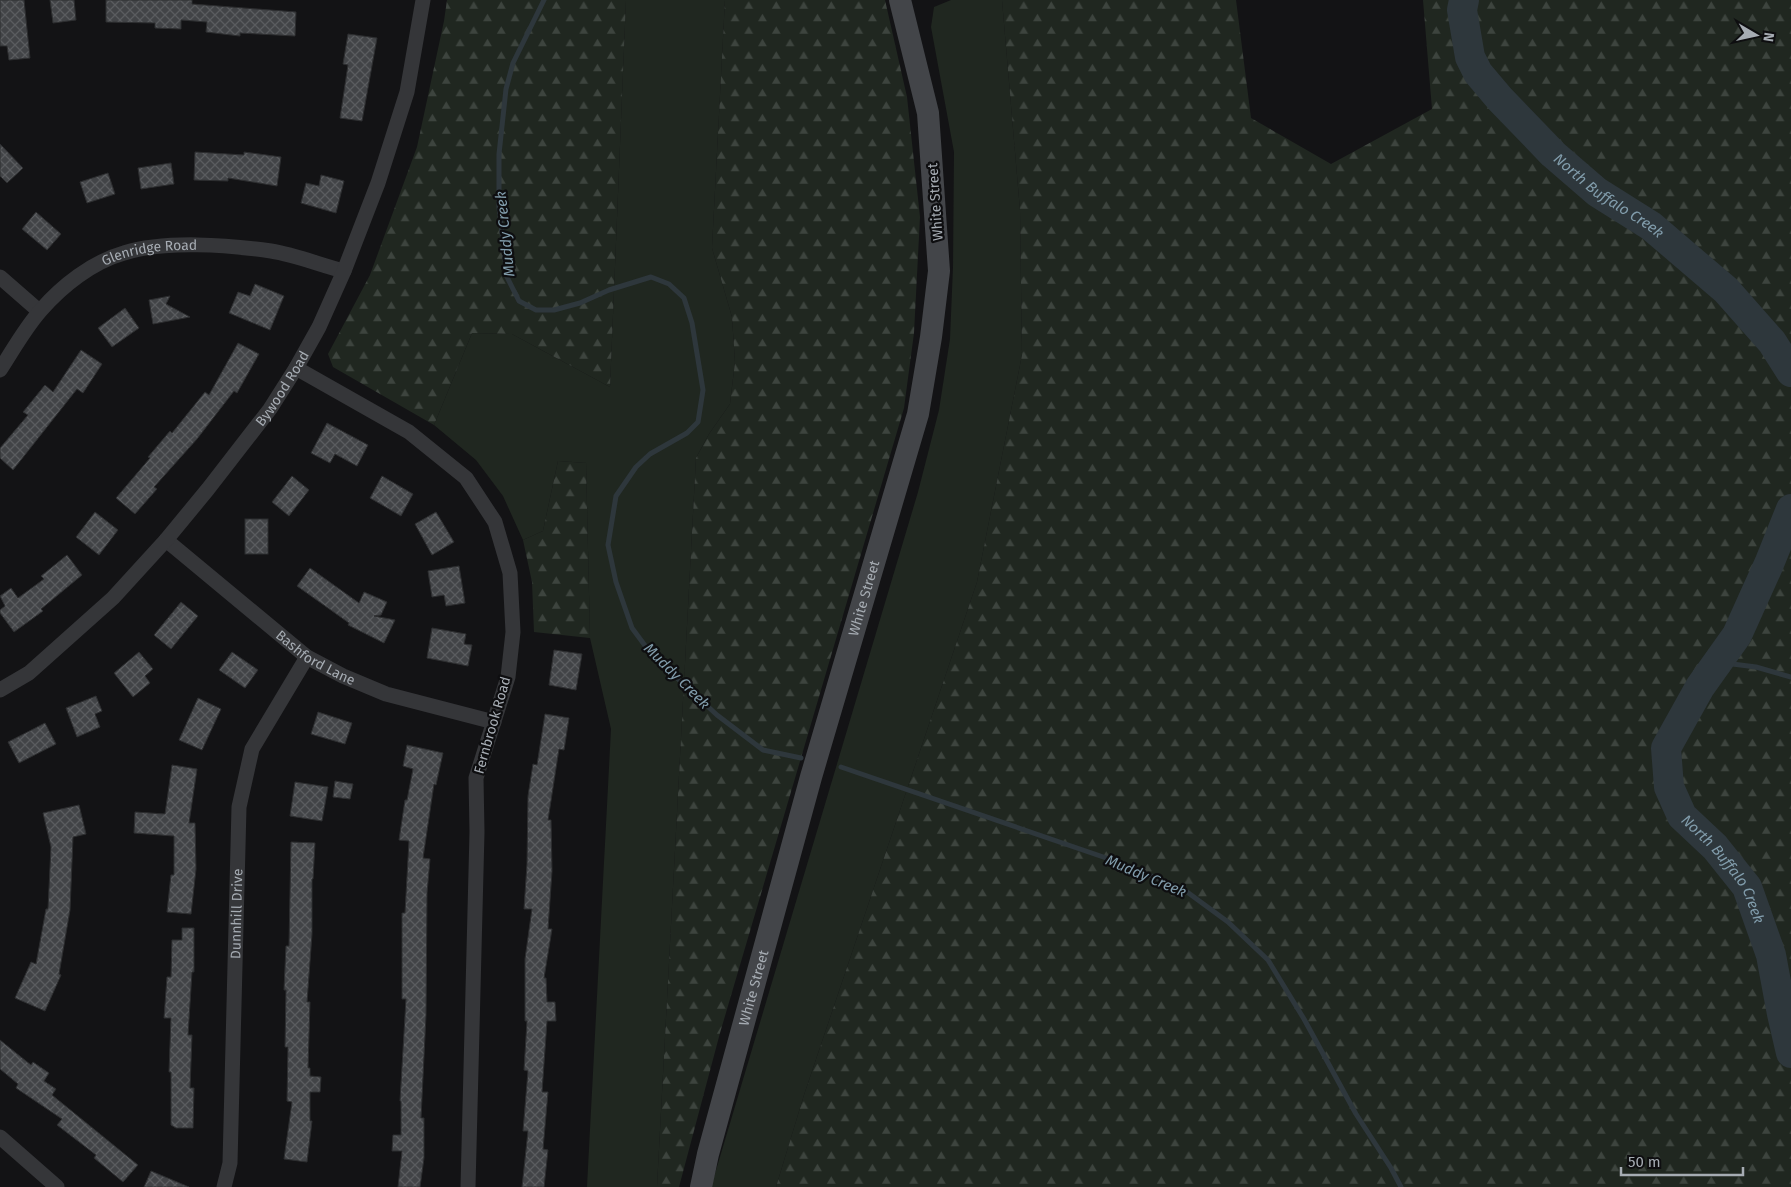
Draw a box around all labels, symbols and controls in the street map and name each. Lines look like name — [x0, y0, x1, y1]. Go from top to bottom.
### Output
north arrow — [1731, 10, 1781, 60]
text: N — [1759, 31, 1777, 43]
water label: North Buffalo Creek — [1550, 150, 1667, 242]
street label: White Street — [924, 162, 947, 241]
water label: Muddy Creek — [492, 190, 518, 278]
street label: Glenridge Road — [99, 237, 197, 270]
street label: Bywood Road — [252, 348, 313, 430]
street label: White Street — [845, 558, 884, 638]
street label: Bashford Lane — [272, 627, 358, 689]
water label: Muddy Creek — [640, 639, 714, 713]
street label: Fernbrook Road — [470, 675, 514, 776]
water label: North Buffalo Creek — [1677, 811, 1768, 926]
water label: Muddy Creek — [1103, 851, 1189, 901]
street label: Dunnhill Drive — [227, 868, 246, 959]
street label: White Street — [735, 947, 773, 1028]
scale bar — [1621, 1144, 1744, 1176]
text: 50 m — [1628, 1153, 1661, 1171]

